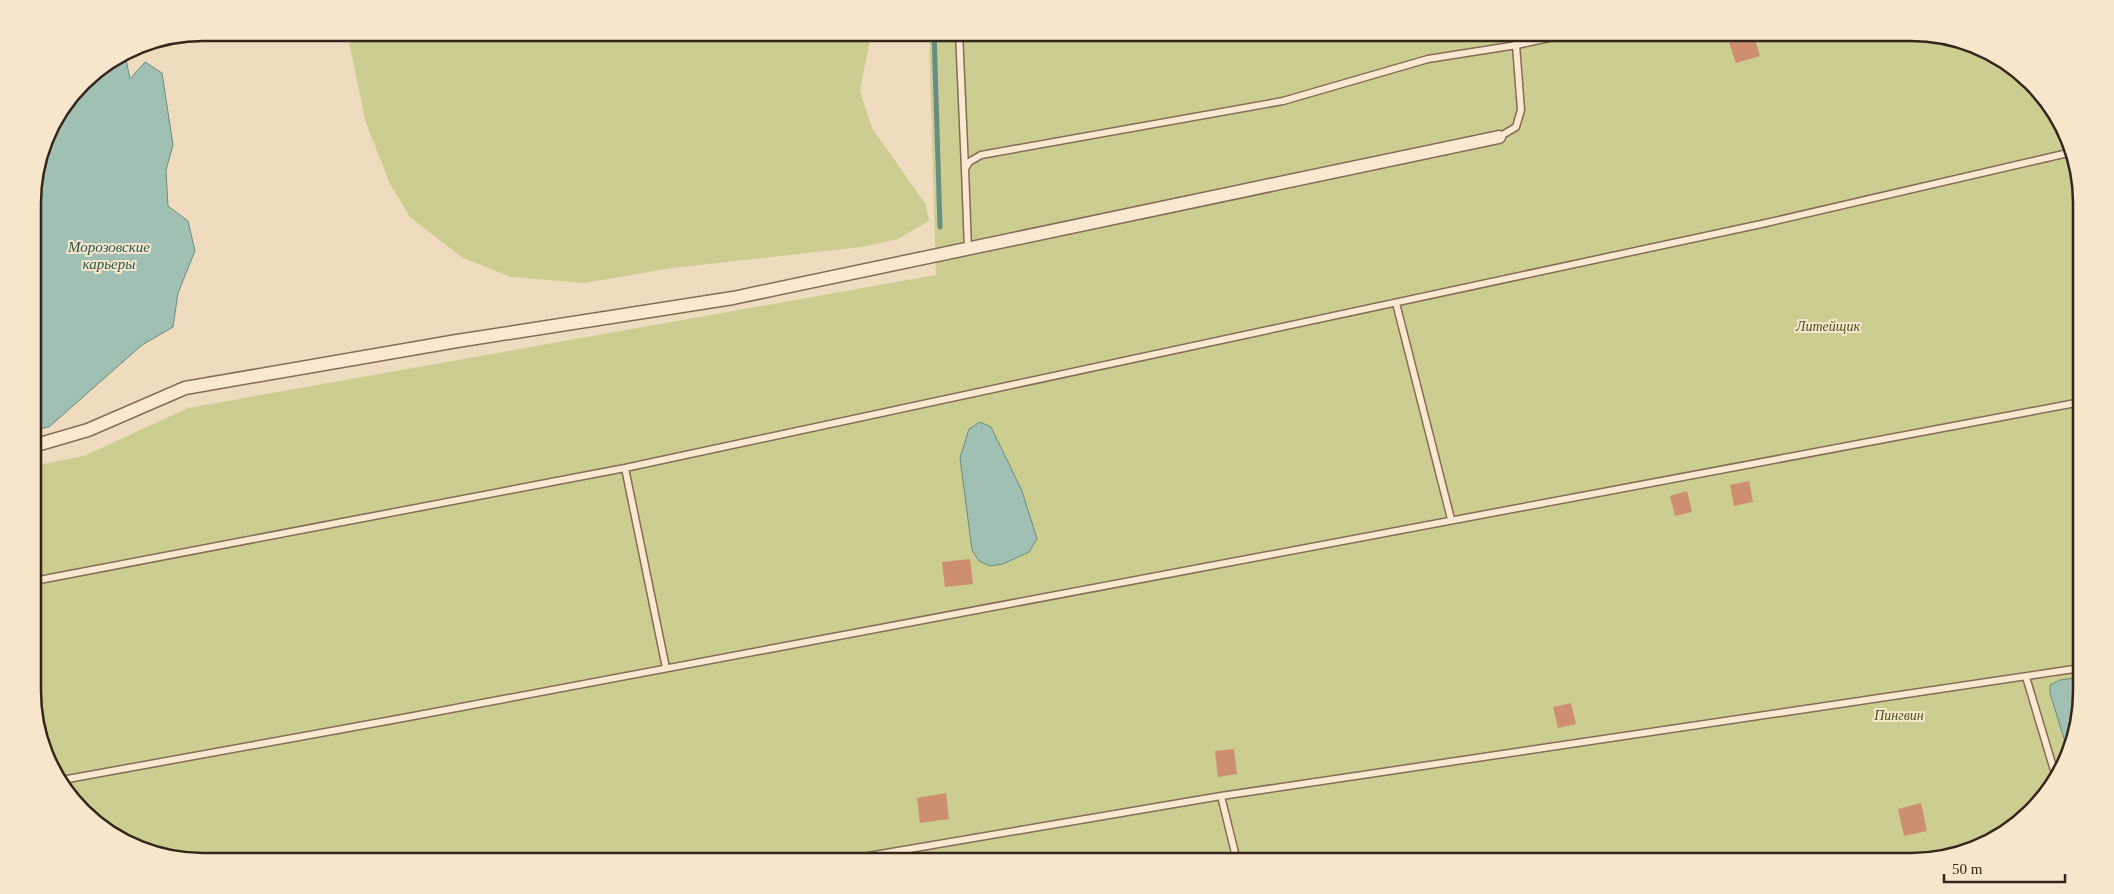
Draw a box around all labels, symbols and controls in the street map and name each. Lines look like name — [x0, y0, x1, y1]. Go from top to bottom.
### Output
water label: Морозовские карьеры — [67, 239, 150, 272]
park label: Литейщик — [1795, 319, 1860, 334]
park label: Пингвин — [1873, 708, 1924, 723]
scale bar — [1944, 852, 2065, 884]
text: 50 m — [1952, 861, 1983, 877]

